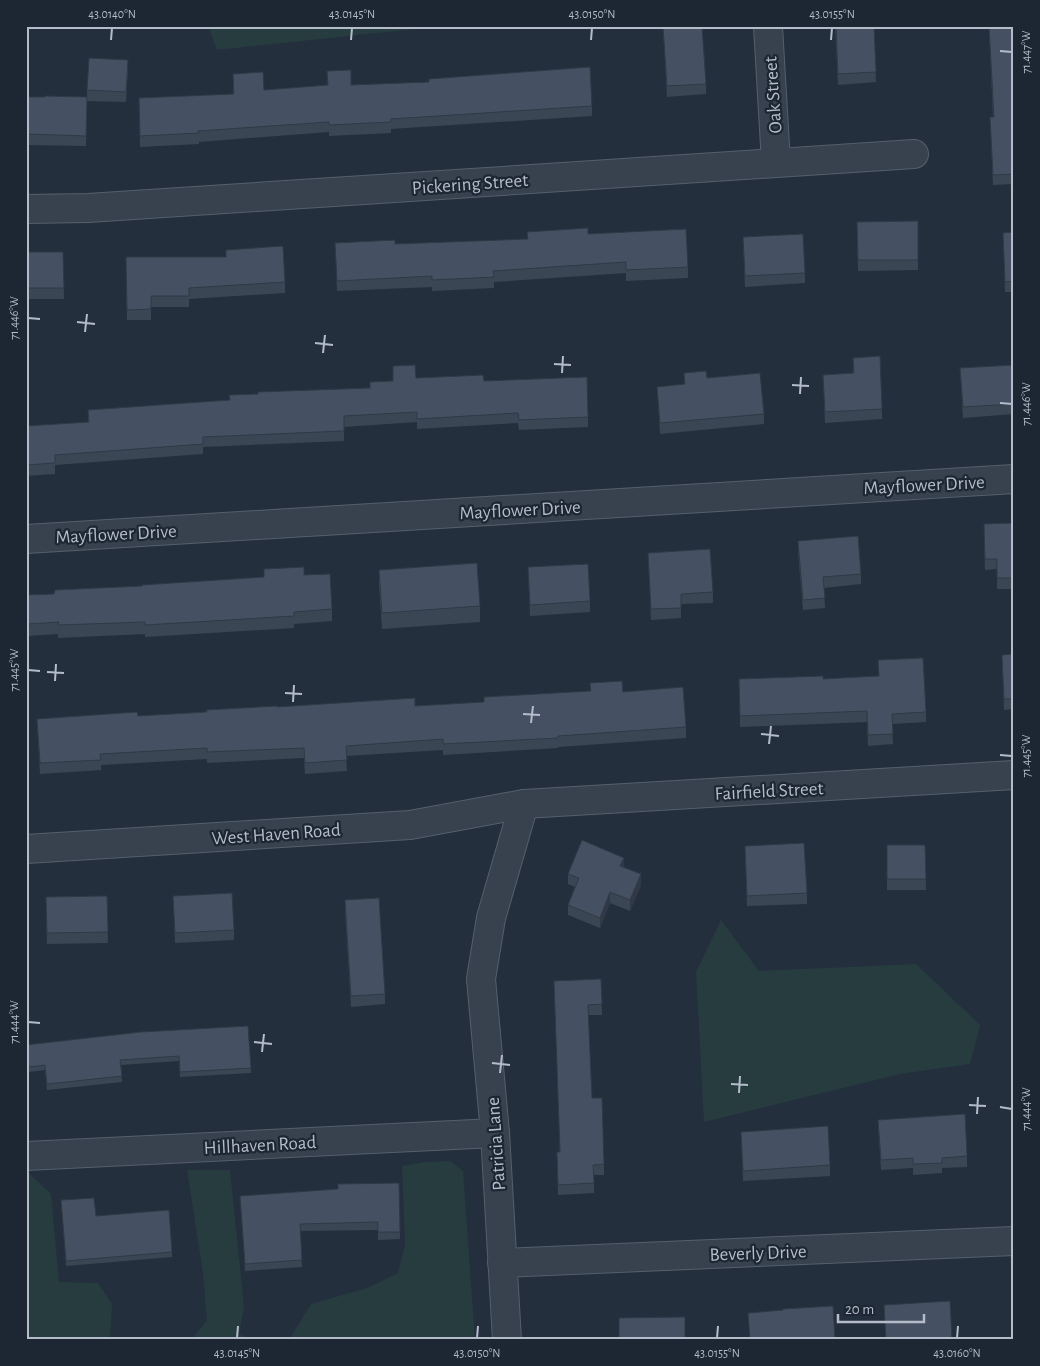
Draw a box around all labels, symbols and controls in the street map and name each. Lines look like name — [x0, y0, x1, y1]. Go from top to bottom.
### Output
text: 43.0140°N — [88, 8, 136, 20]
text: 43.0145°N — [329, 8, 375, 20]
text: 43.0150°N — [569, 8, 616, 20]
text: 43.0155°N — [809, 8, 855, 20]
text: 71.447°W — [1020, 30, 1032, 73]
street label: Oak Street — [761, 56, 786, 134]
street label: Pickering Street — [411, 171, 529, 198]
text: 71.446°W — [8, 296, 20, 340]
text: 71.446°W — [1020, 382, 1032, 426]
street label: Mayflower Drive — [863, 473, 985, 498]
street label: Mayflower Drive — [459, 498, 581, 523]
street label: Mayflower Drive — [55, 522, 177, 547]
text: 71.445°W — [8, 648, 20, 691]
text: 71.445°W — [1020, 734, 1032, 777]
street label: Fairfield Street — [714, 779, 824, 804]
street label: West Haven Road — [211, 820, 342, 848]
text: 71.444°W — [8, 1000, 20, 1044]
text: 71.444°W — [1020, 1087, 1032, 1131]
street label: Patricia Lane — [484, 1096, 509, 1191]
street label: Hillhaven Road — [203, 1133, 317, 1158]
street label: Beverly Drive — [709, 1242, 807, 1265]
scale bar — [838, 1291, 924, 1323]
text: 20 m — [845, 1302, 874, 1317]
text: 43.0145°N — [214, 1347, 260, 1359]
text: 43.0150°N — [454, 1347, 501, 1359]
text: 43.0155°N — [694, 1347, 740, 1359]
text: 43.0160°N — [933, 1347, 981, 1359]

